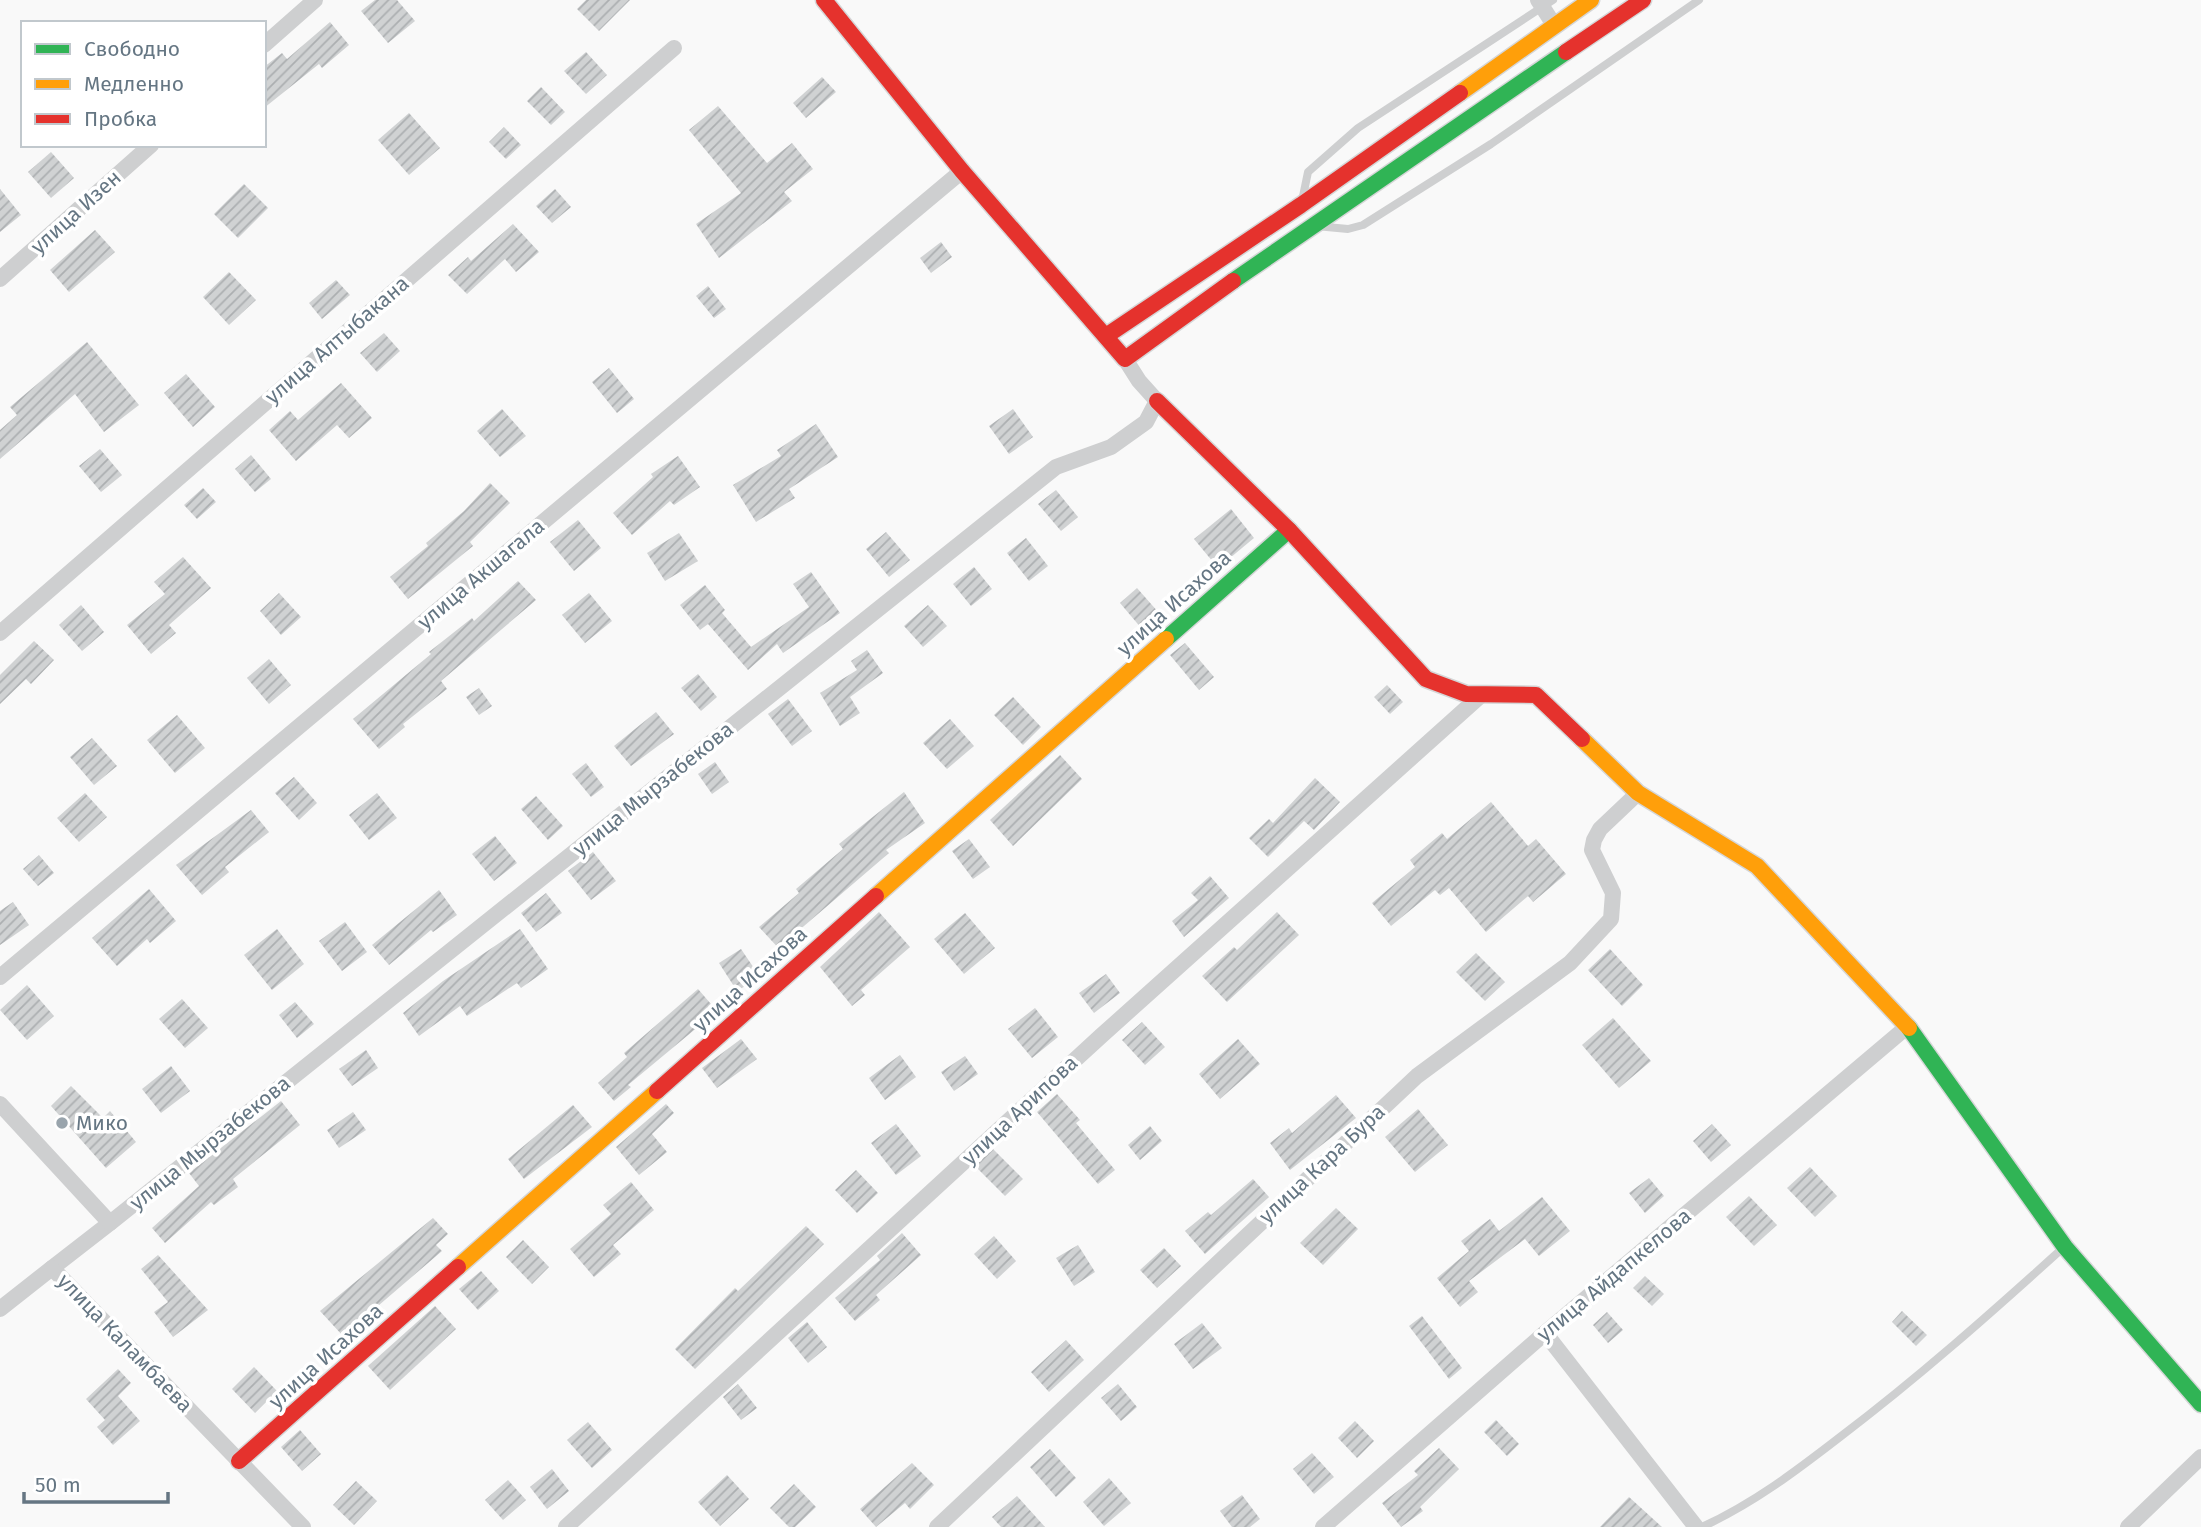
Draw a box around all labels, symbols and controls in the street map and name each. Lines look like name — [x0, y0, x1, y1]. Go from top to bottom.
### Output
legend — [21, 21, 266, 147]
text: Свободно — [84, 36, 180, 62]
text: Медленно — [84, 71, 184, 97]
text: Пробка — [84, 106, 157, 132]
street label: улица Изен — [25, 165, 127, 259]
street label: улица Алтыбакана — [260, 270, 414, 410]
street label: улица Акшагала — [412, 513, 550, 635]
street label: улица Исахова — [1111, 545, 1237, 661]
street label: улица Мырзабекова — [567, 716, 739, 862]
street label: улица Исахова — [687, 921, 813, 1037]
street label: улица Арипова — [957, 1050, 1083, 1170]
street label: улица Мырзабекова — [124, 1070, 296, 1216]
street label: улица Кара Бура — [1254, 1099, 1390, 1229]
place label: Мико — [76, 1110, 128, 1136]
marker: Мико — [54, 1115, 70, 1131]
street label: улица Айдапкелова — [1531, 1203, 1697, 1347]
street label: улица Каламбаева — [52, 1268, 198, 1418]
street label: улица Исахова — [263, 1298, 389, 1414]
scale bar — [24, 1460, 168, 1504]
text: 50 m — [35, 1472, 81, 1498]

